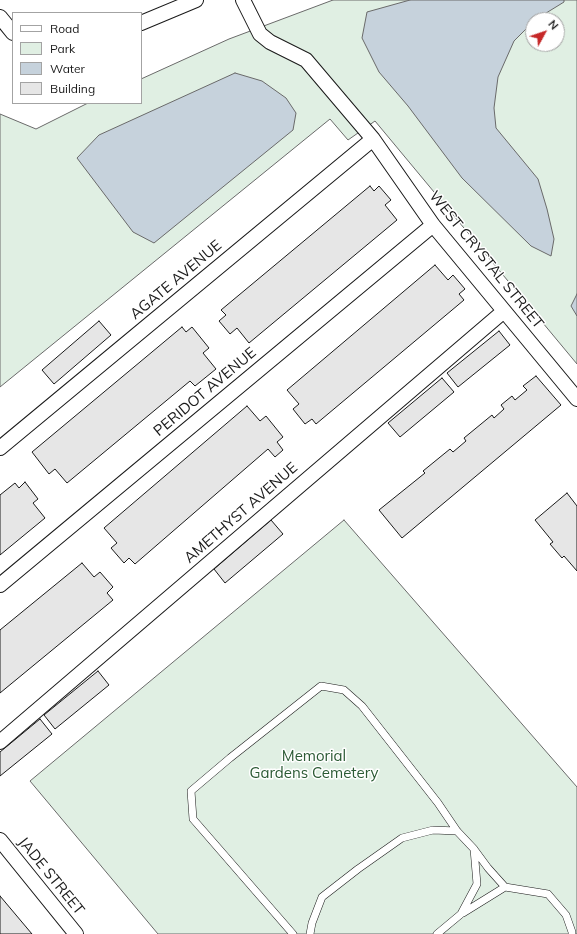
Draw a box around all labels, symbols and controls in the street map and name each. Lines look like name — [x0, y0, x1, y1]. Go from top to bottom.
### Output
legend — [12, 12, 142, 104]
north arrow — [525, 12, 565, 52]
text: N — [545, 17, 561, 33]
text: Road — [50, 21, 79, 36]
text: Park — [50, 41, 75, 56]
text: Water — [50, 61, 85, 76]
text: Building — [50, 81, 95, 96]
street label: WEST CRYSTAL STREET — [425, 188, 547, 332]
street label: AGATE AVENUE — [127, 236, 225, 324]
street label: PERIDOT AVENUE — [150, 344, 260, 440]
street label: AMETHYST AVENUE — [181, 459, 301, 567]
park label: Memorial Gardens Cemetery — [249, 747, 379, 782]
street label: JADE STREET — [14, 833, 88, 919]

